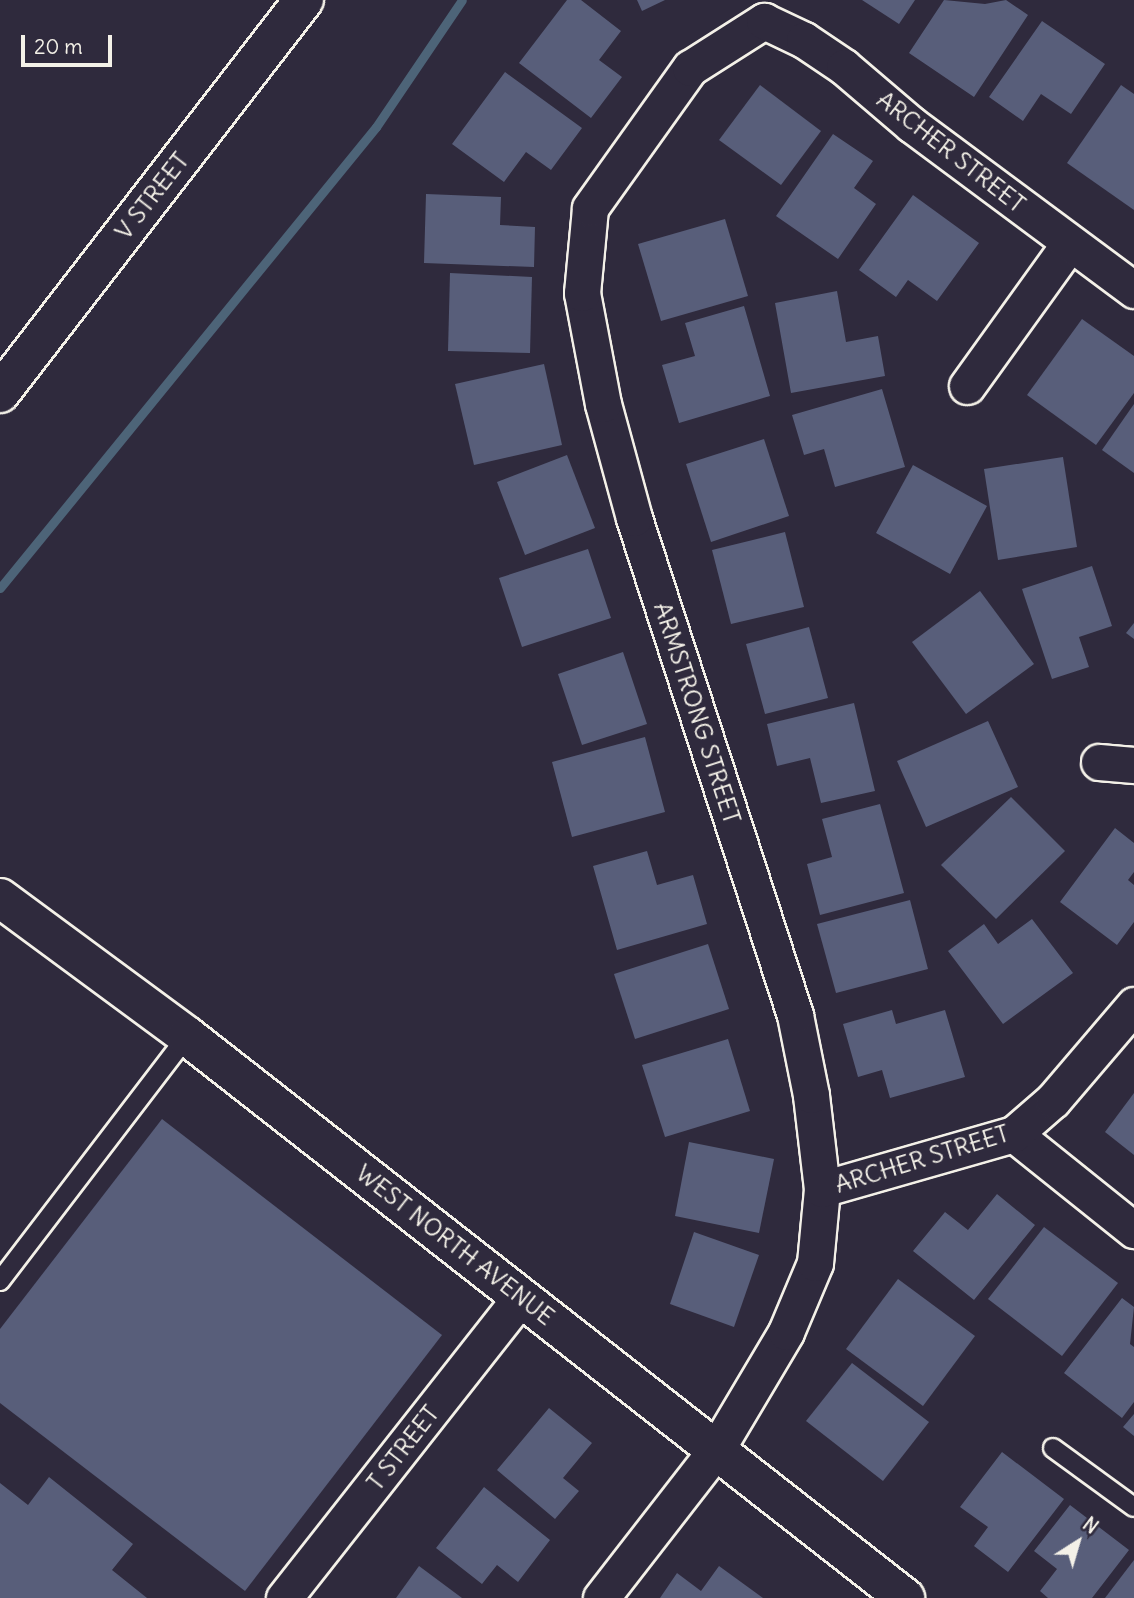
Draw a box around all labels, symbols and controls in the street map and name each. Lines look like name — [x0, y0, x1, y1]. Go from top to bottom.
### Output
scale bar — [24, 21, 116, 65]
text: 20 m — [34, 33, 83, 60]
street label: ARCHER STREET — [871, 85, 1031, 219]
street label: V STREET — [109, 147, 195, 245]
street label: ARMSTRONG STREET — [648, 599, 746, 827]
street label: ARCHER STREET — [832, 1119, 1012, 1199]
street label: WEST NORTH AVENUE — [350, 1159, 560, 1331]
street label: T STREET — [361, 1400, 445, 1496]
north arrow — [1043, 1507, 1113, 1577]
text: N — [1078, 1512, 1103, 1539]

